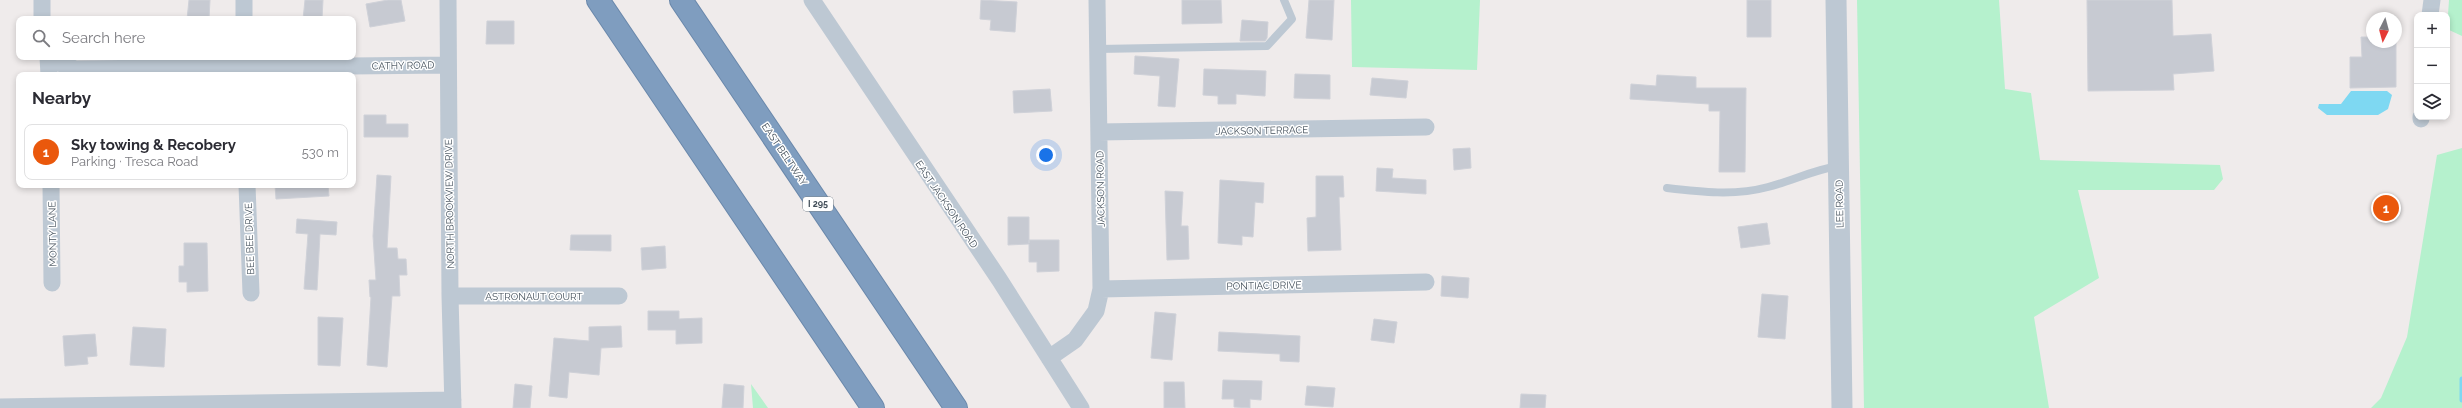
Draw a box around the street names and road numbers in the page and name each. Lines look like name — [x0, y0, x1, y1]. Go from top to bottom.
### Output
street label: CATHY ROAD — [372, 59, 434, 72]
street label: EAST BELTWAY — [760, 121, 810, 188]
street label: JACKSON TERRACE — [1216, 124, 1308, 137]
street label: NORTH BROOKVIEW DRIVE — [443, 139, 456, 269]
street label: JACKSON ROAD — [1094, 151, 1107, 227]
street label: EAST JACKSON ROAD — [913, 159, 980, 250]
street label: LEE ROAD — [1834, 180, 1845, 228]
road number: I 295 — [803, 197, 833, 211]
street label: MONTY LANE — [46, 201, 59, 267]
street label: BEE BEE DRIVE — [243, 203, 256, 275]
street label: PONTIAC DRIVE — [1226, 279, 1302, 292]
street label: ASTRONAUT COURT — [485, 291, 583, 302]

